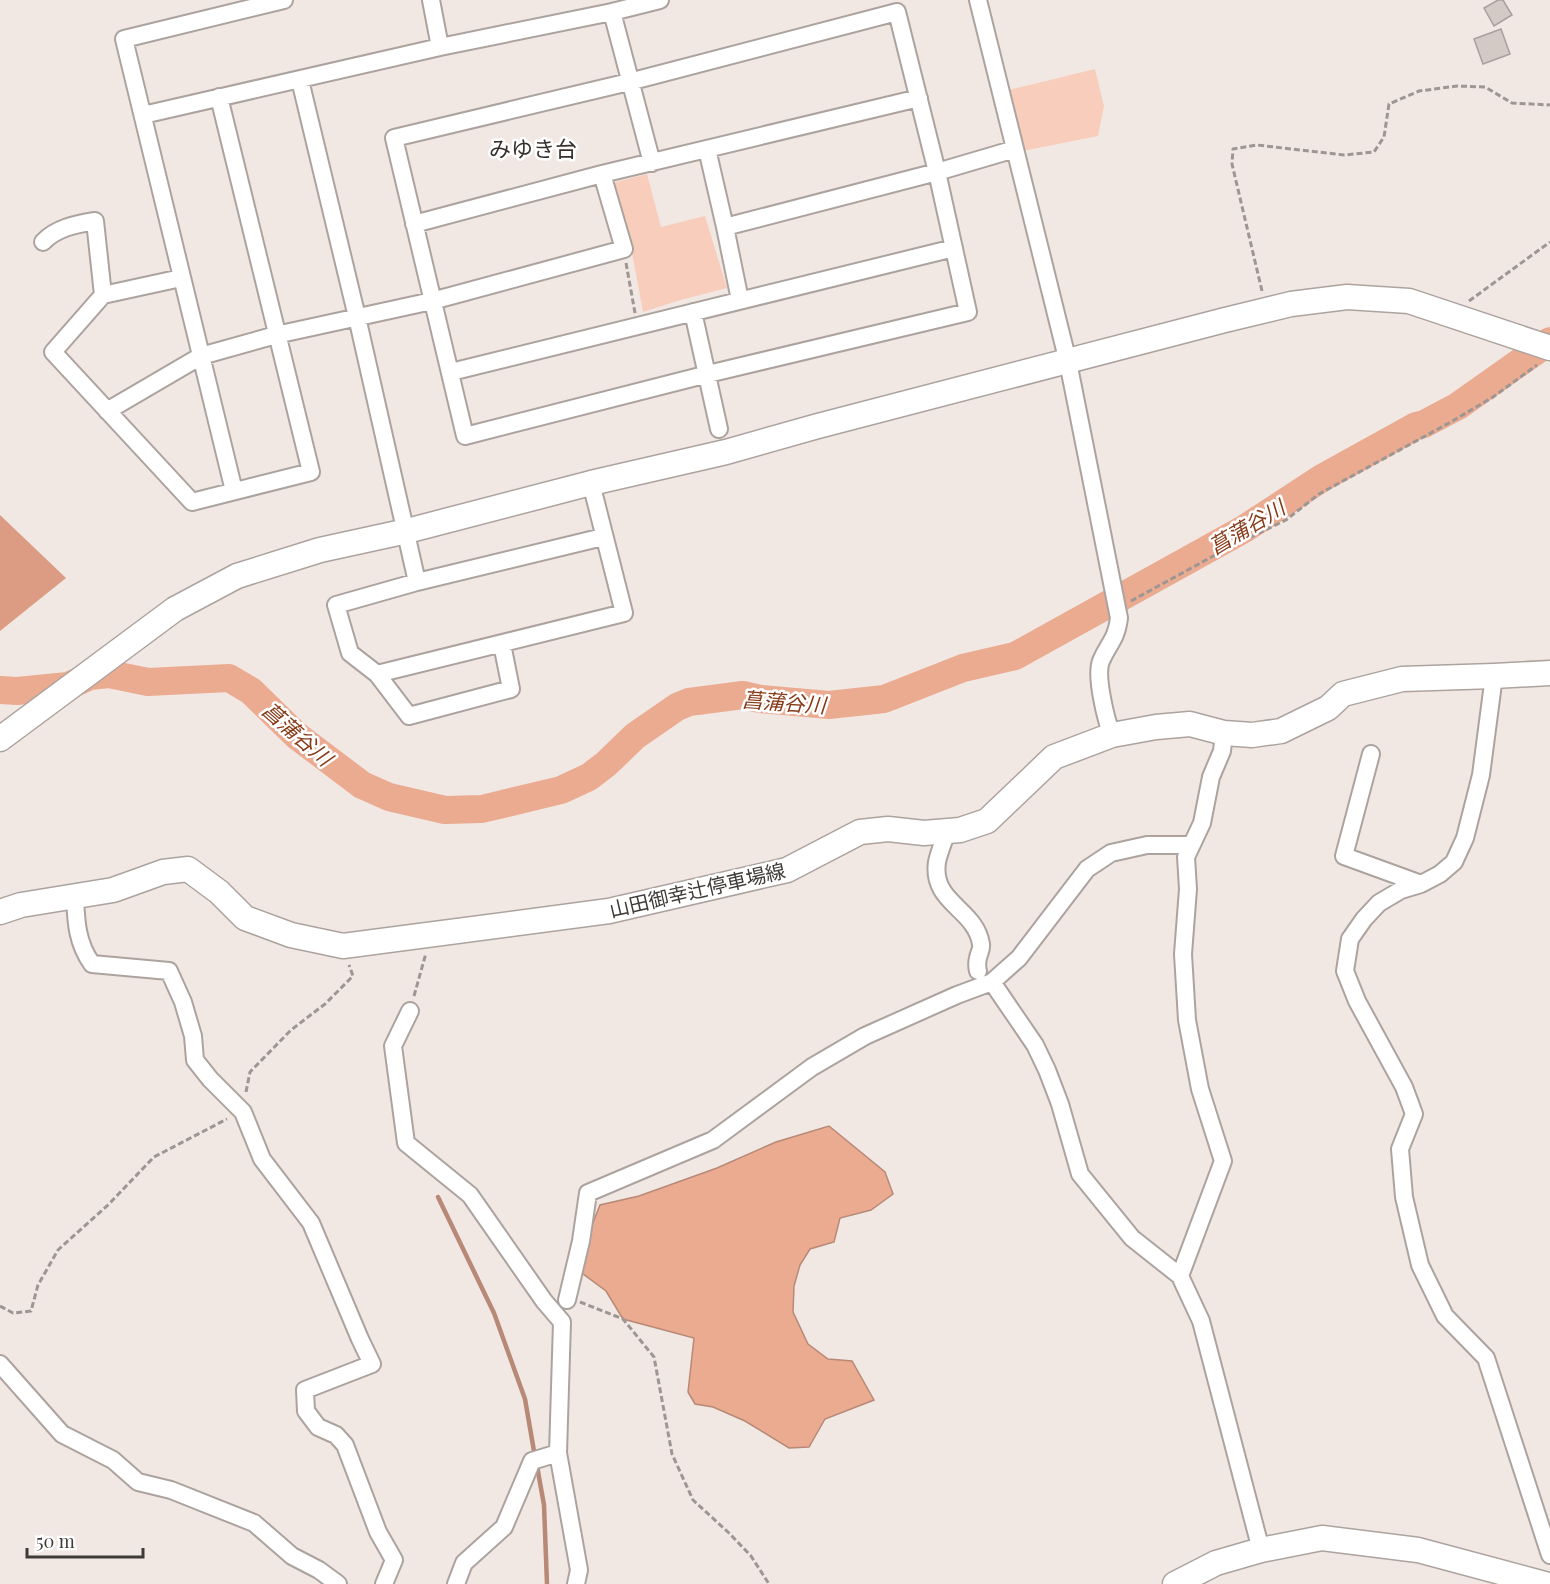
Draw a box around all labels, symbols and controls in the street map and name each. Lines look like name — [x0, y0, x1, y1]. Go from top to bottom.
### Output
district label: みゆき台 — [489, 133, 577, 163]
water label: 菖蒲谷川 — [1203, 491, 1291, 560]
water label: 菖蒲谷川 — [741, 684, 829, 718]
water label: 菖蒲谷川 — [257, 695, 340, 772]
street label: 山田御幸辻停車場線 — [606, 856, 788, 922]
scale bar — [27, 1521, 142, 1559]
text: 50 m — [36, 1529, 75, 1553]

